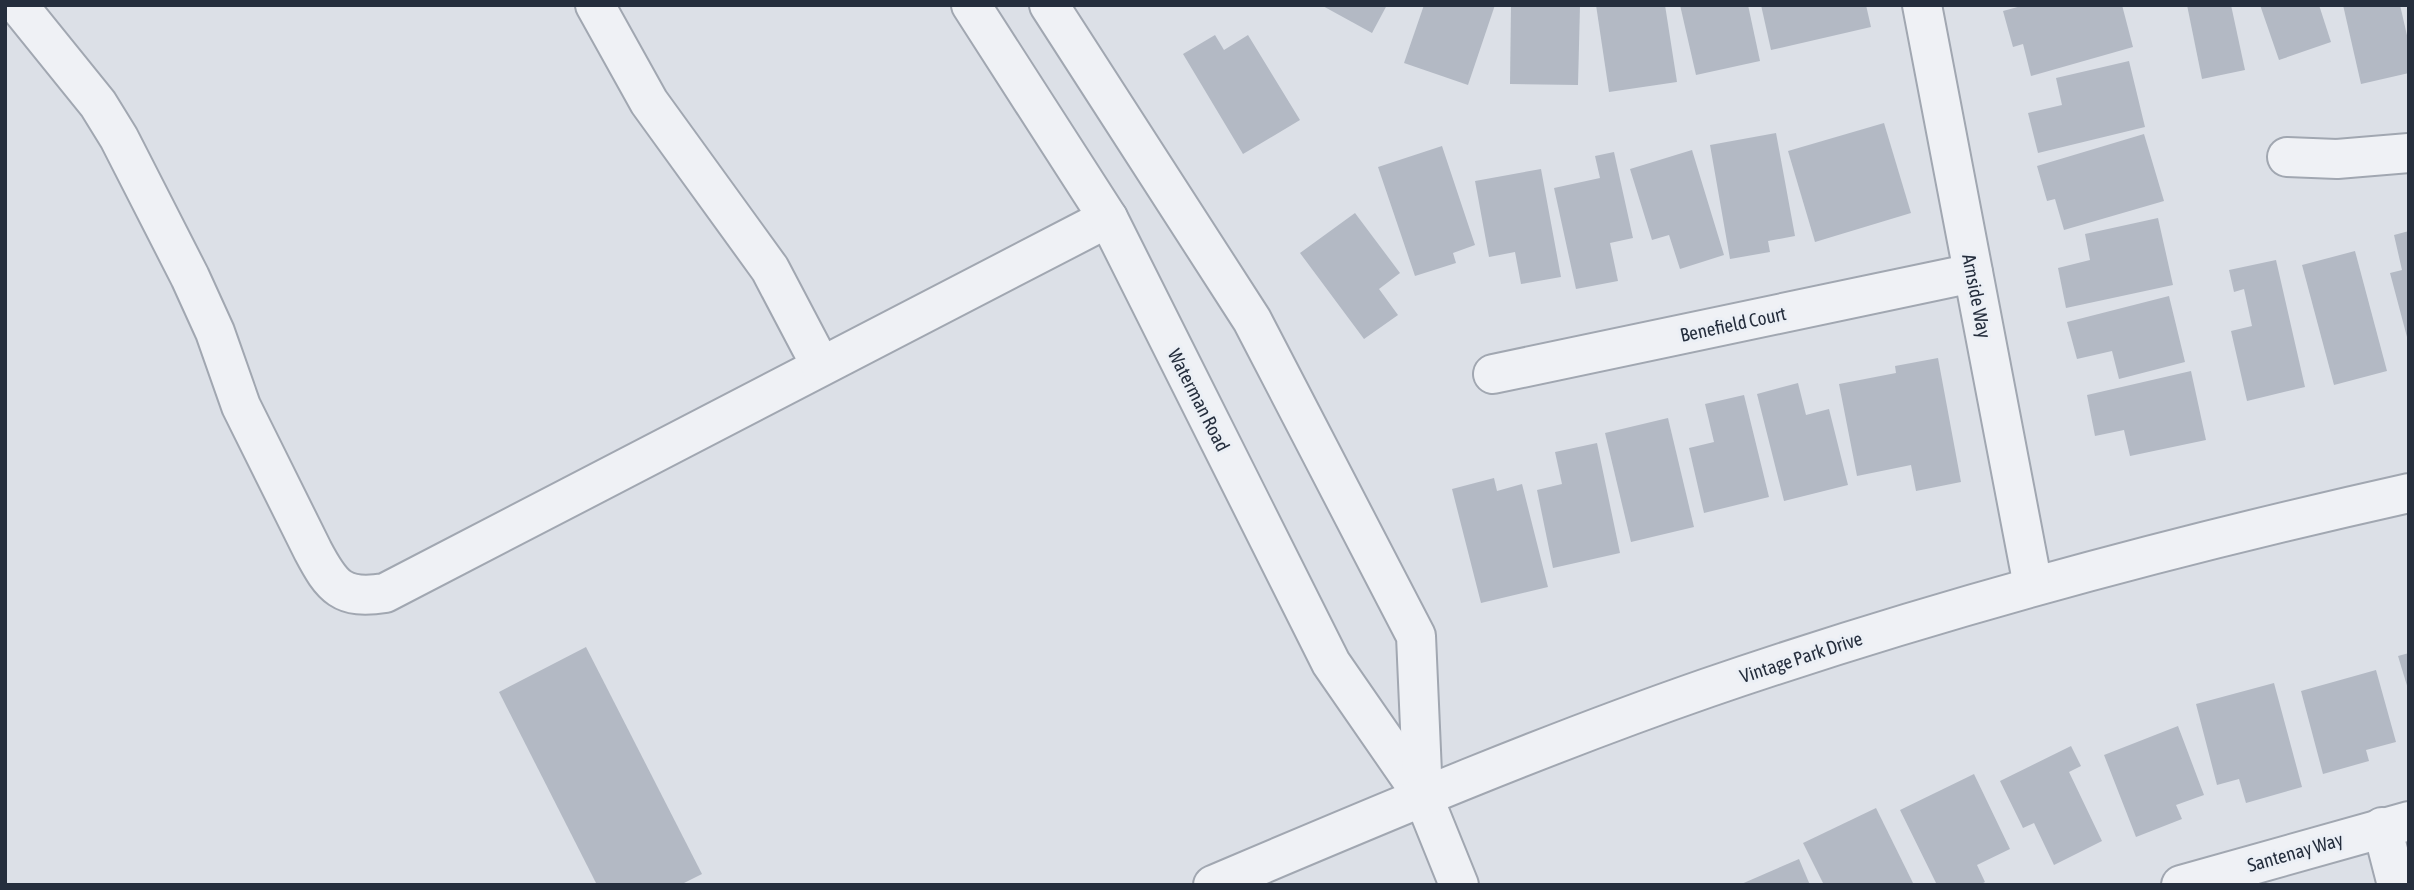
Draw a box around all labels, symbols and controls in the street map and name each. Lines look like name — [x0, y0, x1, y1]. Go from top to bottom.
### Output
street label: Arnside Way — [1958, 252, 1996, 340]
street label: Benefield Court — [1678, 302, 1788, 346]
street label: Waterman Road — [1164, 345, 1234, 455]
street label: Vintage Park Drive — [1737, 627, 1865, 687]
street label: Santenay Way — [2245, 828, 2345, 876]

